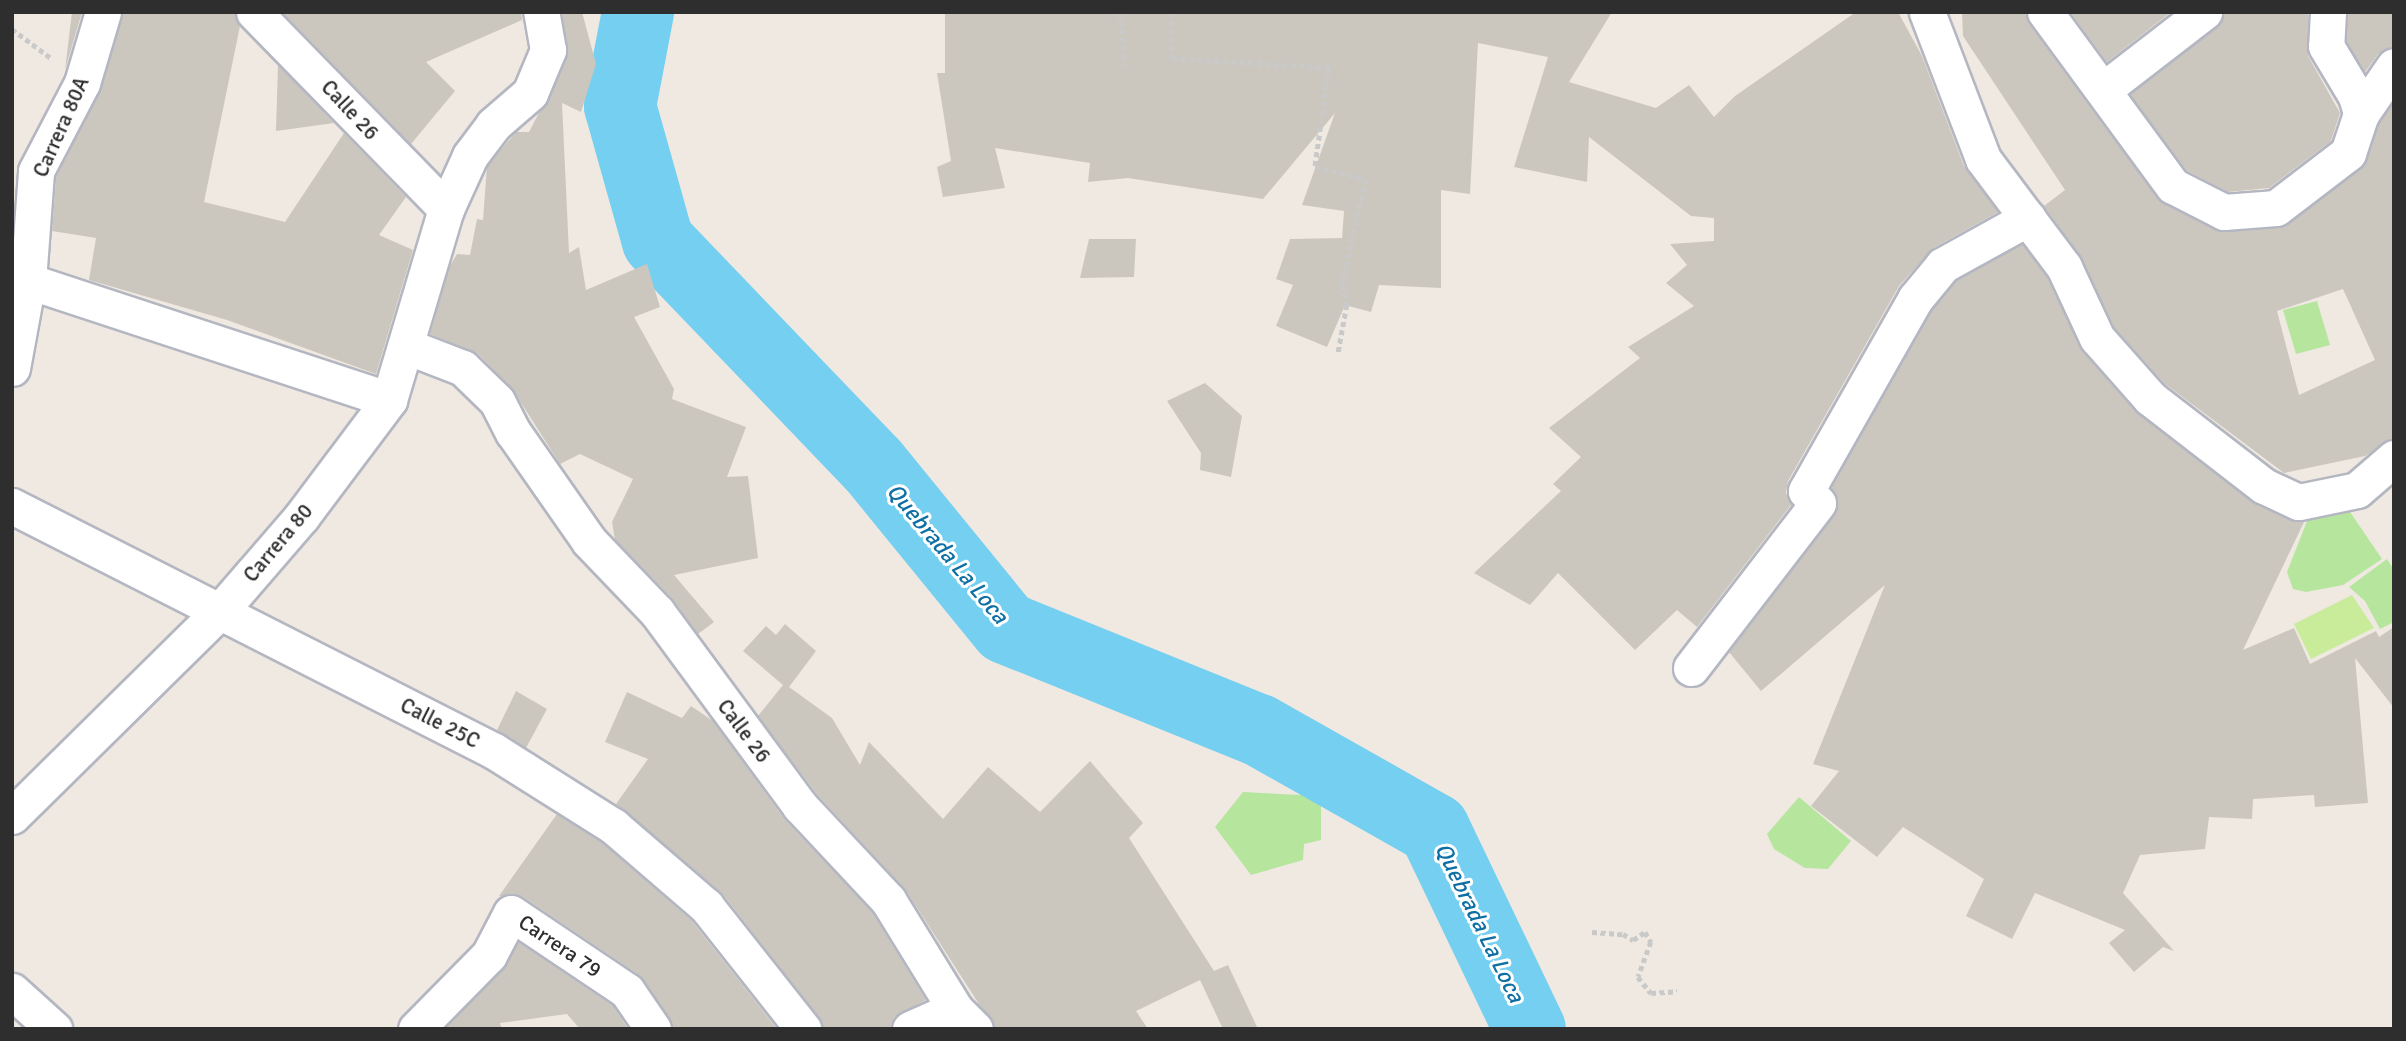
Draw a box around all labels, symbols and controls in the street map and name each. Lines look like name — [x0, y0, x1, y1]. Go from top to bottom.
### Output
street label: Carrera 80A — [28, 73, 94, 181]
street label: Calle 26 — [316, 75, 384, 145]
water label: Quebrada La Loca — [880, 478, 1014, 630]
street label: Carrera 80 — [238, 499, 318, 587]
street label: Calle 25C — [396, 692, 484, 754]
street label: Calle 26 — [712, 694, 776, 768]
water label: Quebrada La Loca — [1428, 839, 1530, 1007]
street label: Carrera 79 — [514, 909, 606, 983]

